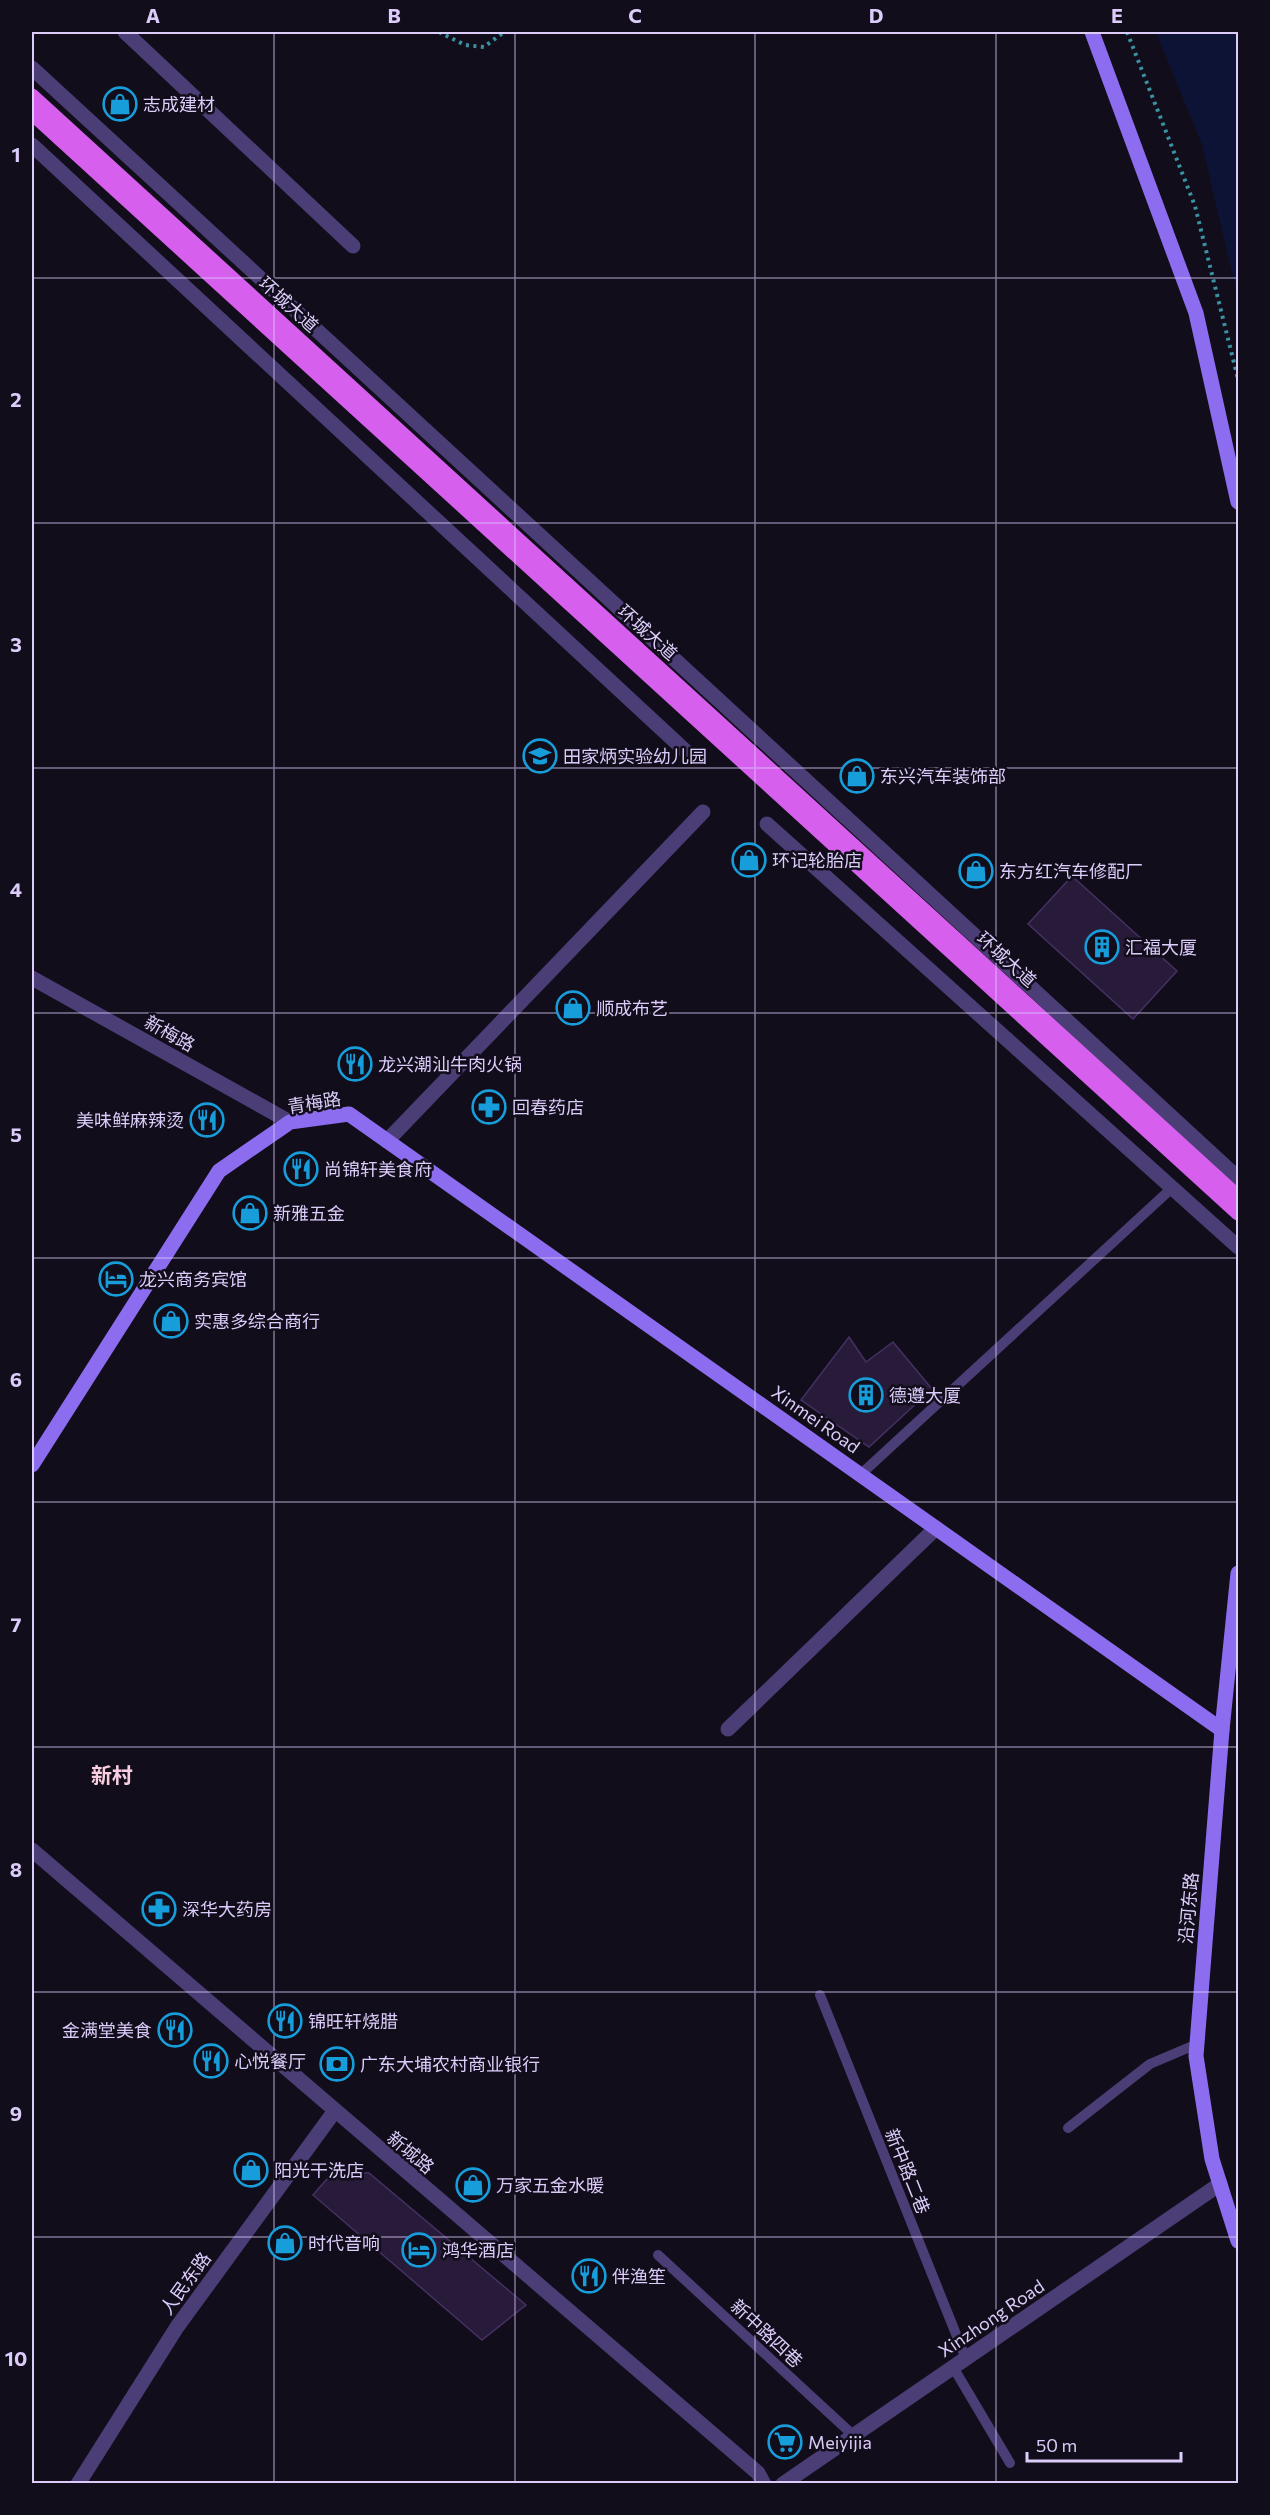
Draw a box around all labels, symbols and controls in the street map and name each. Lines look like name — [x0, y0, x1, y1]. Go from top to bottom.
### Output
text: A — [146, 3, 160, 27]
text: B — [387, 3, 401, 27]
text: C — [628, 3, 642, 27]
text: D — [869, 3, 883, 27]
text: E — [1111, 3, 1123, 27]
shop icon: 志成建材 — [102, 86, 138, 122]
place label: 志成建材 — [143, 93, 215, 115]
text: 1 — [11, 142, 21, 166]
street label: 环城大道 — [255, 272, 323, 336]
text: 2 — [10, 387, 22, 411]
street label: 环城大道 — [614, 600, 682, 664]
text: 3 — [10, 632, 22, 656]
school or university icon: 田家炳实验幼儿园 — [522, 738, 558, 774]
place label: 田家炳实验幼儿园 — [563, 745, 707, 767]
shop icon: 东兴汽车装饰部 — [839, 758, 875, 794]
place label: 东兴汽车装饰部 — [880, 765, 1006, 787]
shop icon: 环记轮胎店 — [731, 842, 767, 878]
place label: 环记轮胎店 — [772, 849, 862, 871]
shop icon: 东方红汽车修配厂 — [958, 853, 994, 889]
place label: 东方红汽车修配厂 — [999, 860, 1143, 882]
text: 4 — [10, 877, 22, 901]
street label: 环城大道 — [973, 927, 1041, 991]
building icon: 汇福大厦 — [1084, 929, 1120, 965]
place label: 汇福大厦 — [1125, 936, 1197, 958]
shop icon: 顺成布艺 — [555, 990, 591, 1026]
place label: 顺成布艺 — [596, 997, 668, 1019]
street label: 新梅路 — [141, 1010, 199, 1056]
restaurant icon: 龙兴潮汕牛肉火锅 — [337, 1046, 373, 1082]
place label: 龙兴潮汕牛肉火锅 — [378, 1053, 522, 1075]
street label: 青梅路 — [286, 1087, 342, 1117]
pharmacy icon: 回春药店 — [471, 1089, 507, 1125]
place label: 回春药店 — [512, 1096, 584, 1118]
restaurant icon: 美味鲜麻辣烫 — [189, 1102, 225, 1138]
place label: 美味鲜麻辣烫 — [76, 1109, 184, 1131]
text: 5 — [10, 1122, 22, 1146]
restaurant icon: 尚锦轩美食府 — [283, 1151, 319, 1187]
place label: 尚锦轩美食府 — [324, 1158, 432, 1180]
shop icon: 新雅五金 — [232, 1195, 268, 1231]
place label: 新雅五金 — [273, 1202, 345, 1224]
hotel icon: 龙兴商务宾馆 — [98, 1261, 134, 1297]
place label: 龙兴商务宾馆 — [139, 1268, 247, 1290]
shop icon: 实惠多综合商行 — [153, 1303, 189, 1339]
place label: 实惠多综合商行 — [194, 1310, 320, 1332]
text: 6 — [10, 1367, 22, 1391]
building icon: 德遵大厦 — [848, 1377, 884, 1413]
street label: Xinmei Road — [768, 1381, 864, 1457]
place label: 德遵大厦 — [889, 1384, 961, 1406]
text: 7 — [11, 1612, 22, 1636]
district label: 新村 — [91, 1762, 133, 1787]
text: 8 — [10, 1857, 22, 1881]
street label: 沿河东路 — [1174, 1871, 1202, 1945]
pharmacy icon: 深华大药房 — [141, 1891, 177, 1927]
place label: 深华大药房 — [182, 1898, 272, 1920]
restaurant icon: 锦旺轩烧腊 — [267, 2003, 303, 2039]
place label: 锦旺轩烧腊 — [308, 2010, 398, 2032]
restaurant icon: 金满堂美食 — [157, 2012, 193, 2048]
place label: 金满堂美食 — [62, 2019, 152, 2041]
restaurant icon: 心悦餐厅 — [193, 2043, 229, 2079]
bank icon: 广东大埔农村商业银行 — [319, 2046, 355, 2082]
place label: 心悦餐厅 — [234, 2050, 306, 2072]
place label: 广东大埔农村商业银行 — [360, 2053, 540, 2075]
text: 9 — [10, 2101, 22, 2125]
street label: 新中路二巷 — [881, 2125, 935, 2217]
street label: 新城路 — [383, 2126, 439, 2178]
shop icon: 阳光干洗店 — [233, 2152, 269, 2188]
place label: 阳光干洗店 — [274, 2159, 364, 2181]
shop icon: 万家五金水暖 — [455, 2167, 491, 2203]
place label: 万家五金水暖 — [496, 2174, 604, 2196]
shop icon: 时代音响 — [267, 2225, 303, 2261]
place label: 时代音响 — [308, 2232, 380, 2254]
hotel icon: 鸿华酒店 — [401, 2232, 437, 2268]
place label: 鸿华酒店 — [442, 2239, 514, 2261]
street label: 人民东路 — [155, 2247, 215, 2319]
restaurant icon: 伴渔笙 — [571, 2258, 607, 2294]
place label: 伴渔笙 — [612, 2265, 666, 2287]
street label: Xinzhong Road — [934, 2275, 1048, 2361]
street label: 新中路四巷 — [727, 2294, 807, 2372]
text: 10 — [5, 2346, 27, 2370]
supermarket icon: Meiyijia — [767, 2424, 803, 2460]
scale bar — [1027, 2425, 1182, 2463]
place label: Meiyijia — [808, 2431, 872, 2453]
text: 50 m — [1036, 2434, 1077, 2456]

